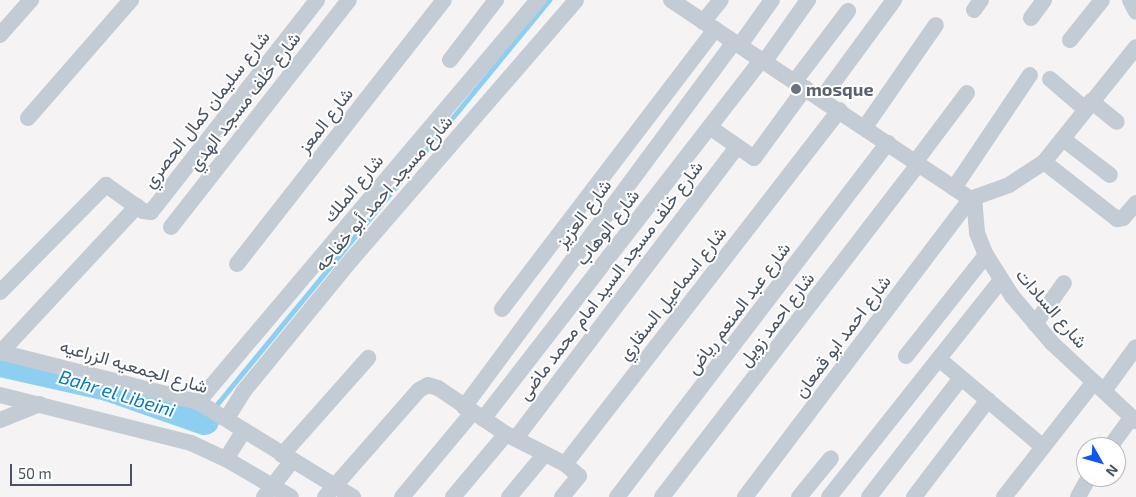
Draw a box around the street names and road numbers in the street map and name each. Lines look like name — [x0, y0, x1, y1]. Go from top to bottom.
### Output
street label: شارع سليمان كمال الحصري — [138, 26, 274, 192]
street label: شارع خلف مسجد الهدي — [183, 27, 305, 175]
street label: شارع المعز — [293, 83, 357, 157]
street label: شارع مسجد احمد أبو خفاجه — [309, 111, 457, 275]
street label: شارع الملك — [318, 150, 388, 226]
street label: شارع خلف مسجد السيد امام محمد ماضى — [513, 156, 707, 404]
street label: شارع العزيز — [550, 175, 616, 251]
street label: شارع الوهاب — [571, 185, 643, 269]
street label: شارع اسماعيل السقاري — [613, 222, 731, 364]
street label: شارع عبد المنعم رياض — [681, 238, 795, 378]
street label: شارع السادات — [1012, 264, 1092, 352]
street label: شارع احمد زويل — [734, 268, 818, 370]
street label: شارع احمد ابو قمعان — [789, 271, 895, 401]
street label: شارع الجمعيه الزراعيه — [58, 335, 210, 397]

